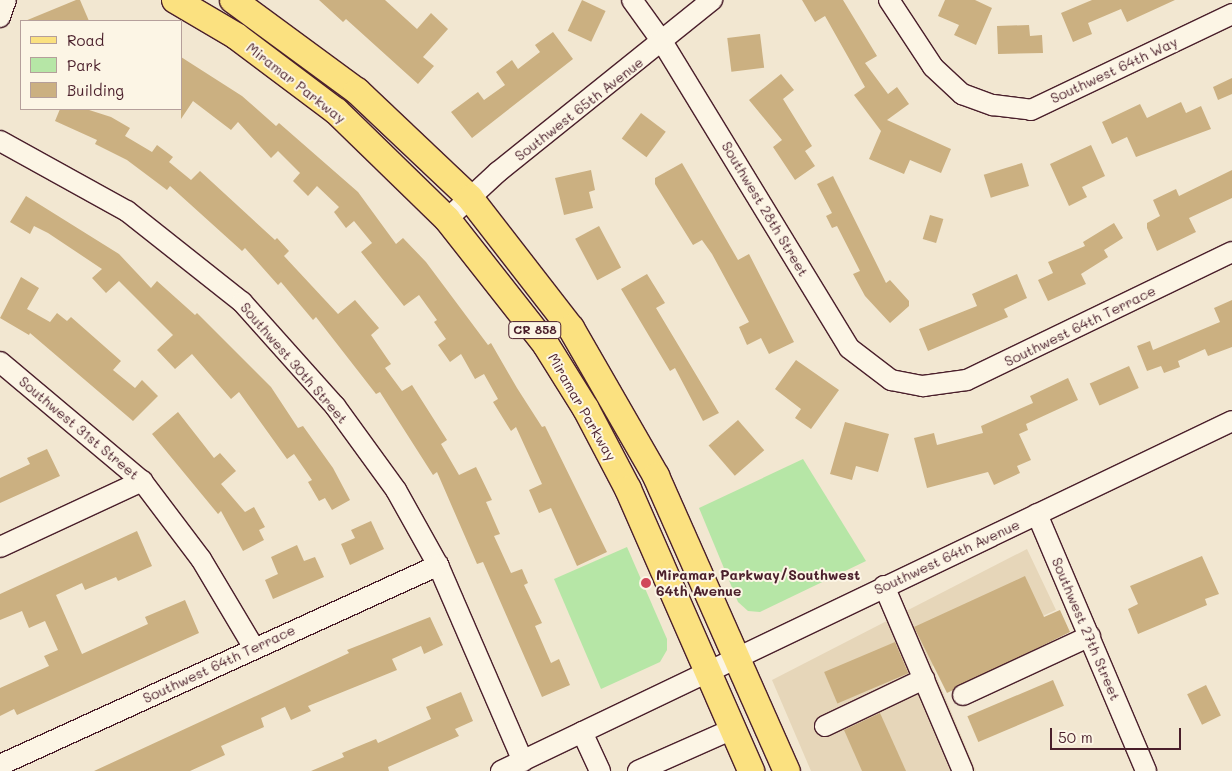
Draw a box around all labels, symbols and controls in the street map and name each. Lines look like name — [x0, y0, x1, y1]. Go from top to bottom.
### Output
legend — [20, 20, 182, 110]
text: Road — [67, 30, 104, 50]
street label: Southwest 64th Way — [1048, 33, 1180, 107]
street label: Miramar Parkway — [243, 39, 349, 127]
street label: Southwest 65th Avenue — [511, 54, 647, 164]
text: Park — [67, 55, 101, 75]
text: Building — [67, 80, 124, 100]
street label: Southwest 28th Street — [718, 139, 812, 279]
street label: Southwest 64th Terrace — [1002, 282, 1158, 370]
street label: Southwest 30th Street — [237, 299, 351, 427]
road number: CR 858 — [508, 320, 562, 340]
street label: Miramar Parkway — [544, 350, 620, 464]
street label: Southwest 31st Street — [16, 373, 142, 483]
street label: Southwest 64th Avenue — [872, 516, 1022, 598]
street label: Southwest 27th Street — [1048, 555, 1124, 703]
place label: Miramar Parkway/Southwest 64th Avenue — [656, 567, 860, 600]
marker: Miramar Parkway/Southwest 64th Avenue — [640, 577, 652, 589]
street label: Southwest 64th Terrace — [140, 621, 298, 707]
scale bar — [1052, 718, 1183, 750]
text: 50 m — [1058, 727, 1093, 747]

